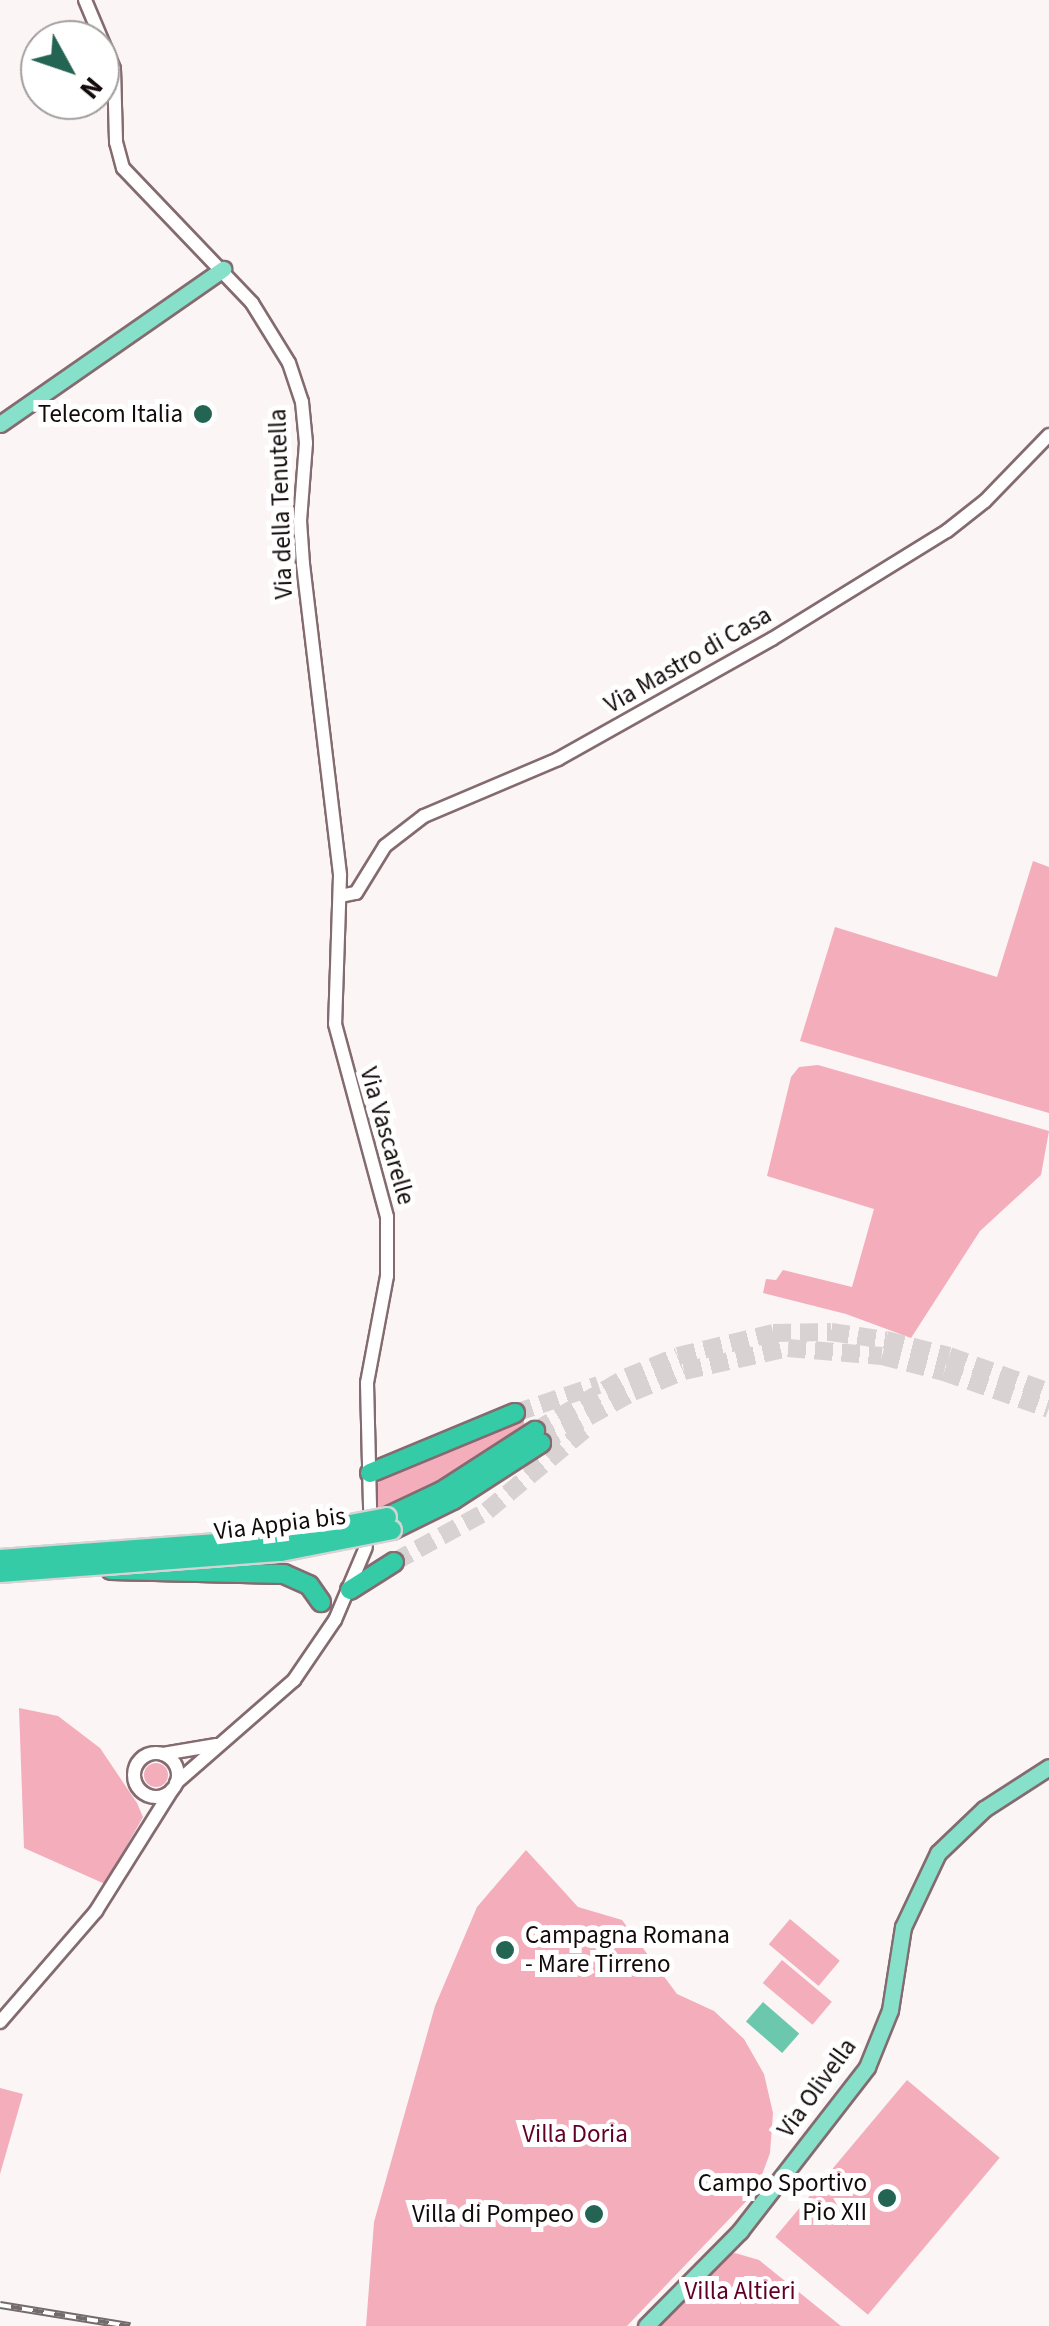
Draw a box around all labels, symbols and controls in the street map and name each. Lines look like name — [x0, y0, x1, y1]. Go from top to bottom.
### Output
north arrow — [20, 20, 120, 120]
text: N — [70, 68, 113, 108]
place label: Telecom Italia — [38, 399, 183, 429]
marker: Telecom Italia — [192, 403, 214, 425]
street label: Via della Tenutella — [263, 408, 299, 600]
street label: Via Mastro di Casa — [599, 600, 777, 720]
street label: Via Vascarelle — [353, 1064, 421, 1208]
street label: Via Appia bis — [213, 1501, 347, 1547]
place label: Campagna Romana - Mare Tirreno — [525, 1921, 730, 1980]
marker: Campagna Romana - Mare Tirreno — [494, 1939, 516, 1961]
street label: Via Olivella — [771, 2033, 863, 2143]
park label: Villa Doria — [522, 2119, 628, 2149]
place label: Campo Sportivo Pio XII — [698, 2169, 867, 2228]
marker: Campo Sportivo Pio XII — [876, 2187, 898, 2209]
place label: Villa di Pompeo — [412, 2199, 574, 2229]
marker: Villa di Pompeo — [583, 2203, 605, 2225]
park label: Villa Altieri — [684, 2276, 796, 2306]

